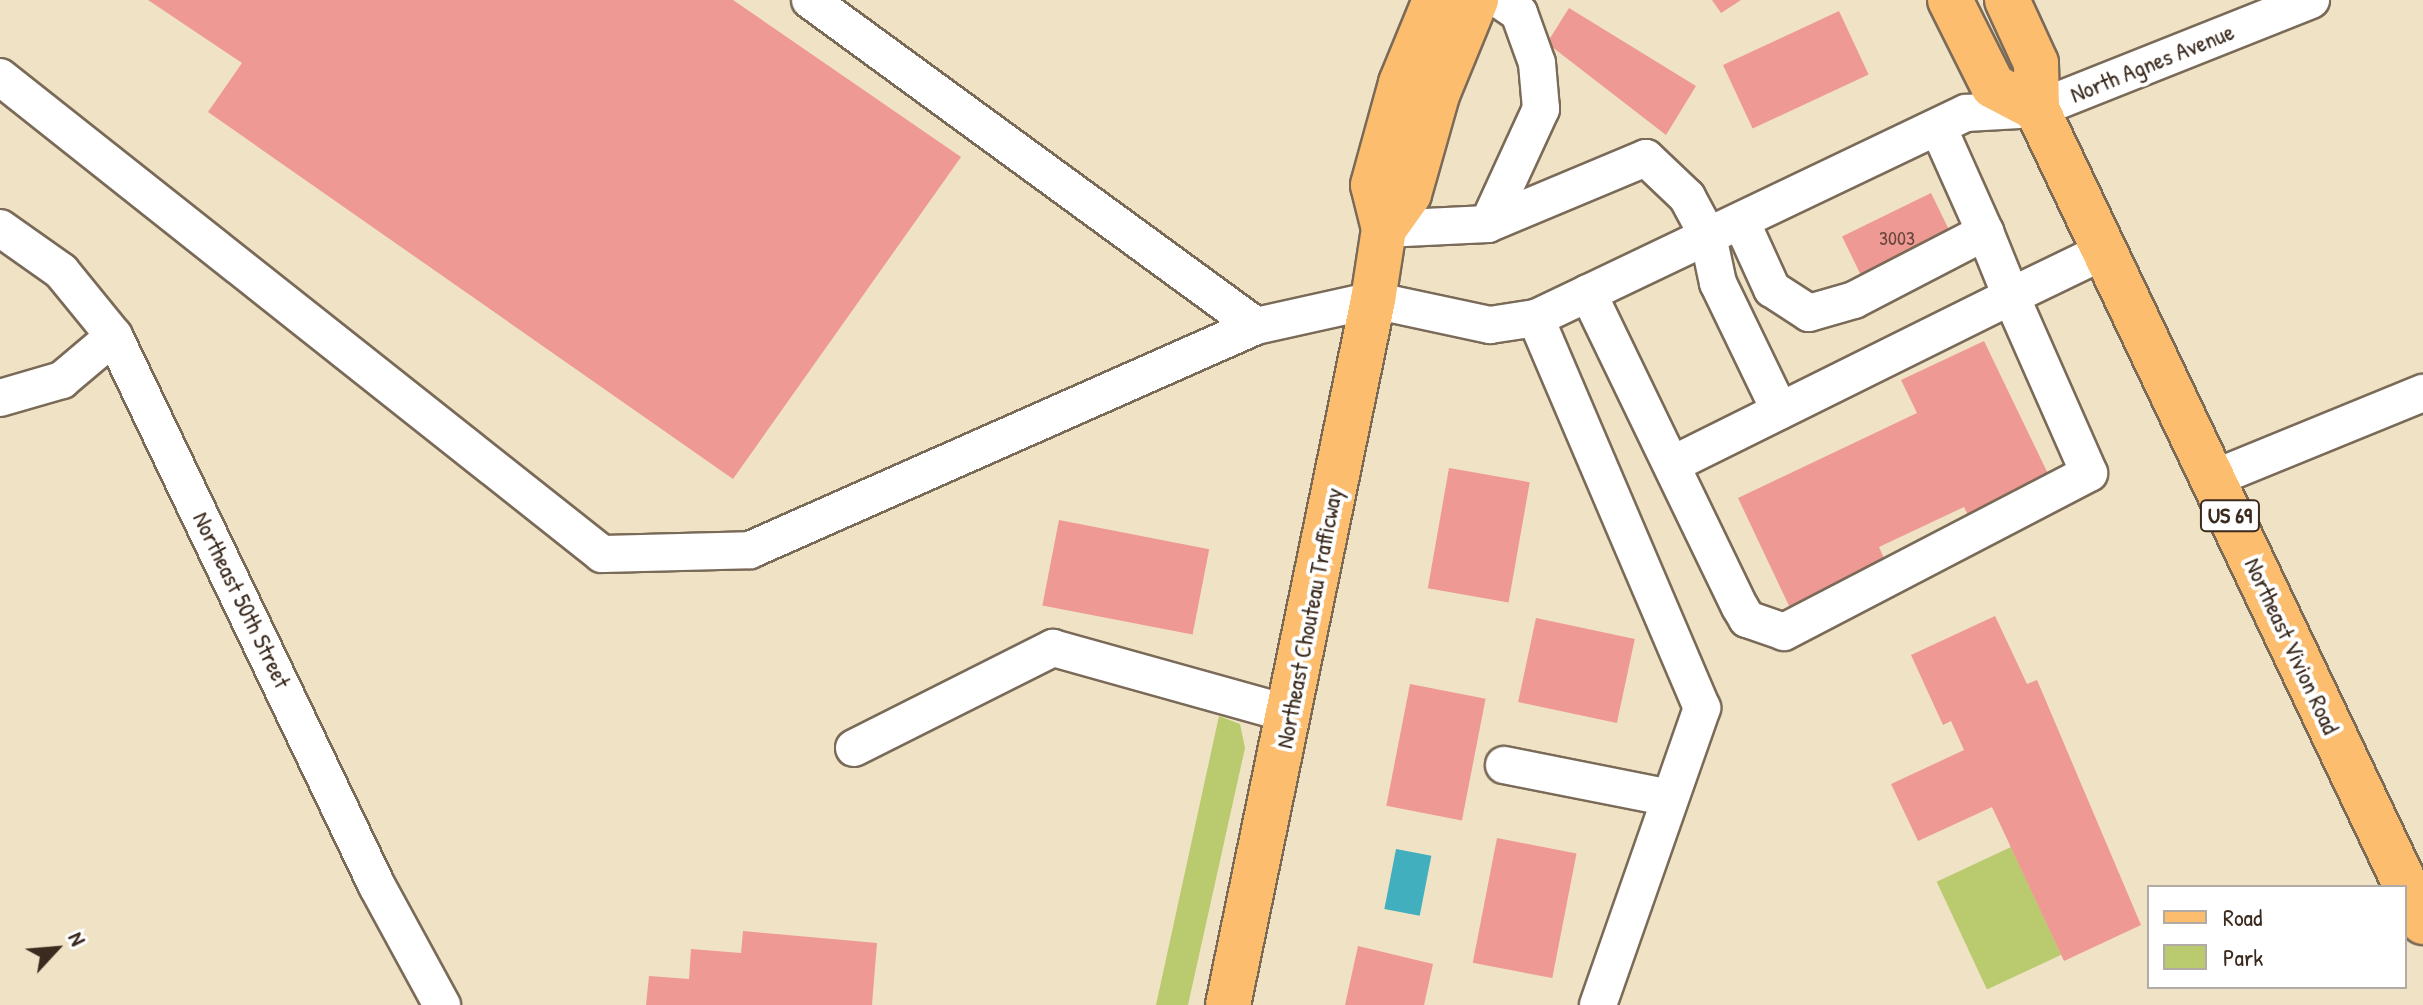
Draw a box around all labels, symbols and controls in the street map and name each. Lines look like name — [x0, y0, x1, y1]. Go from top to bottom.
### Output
street label: North Agnes Avenue — [2066, 17, 2238, 109]
house number: 3003 — [1879, 225, 1915, 249]
street label: Northeast Chouteau Trafficway — [1270, 485, 1348, 751]
road number: US 69 — [2198, 498, 2262, 534]
street label: Northeast 50th Street — [187, 507, 297, 693]
street label: Northeast Vivion Road — [2239, 553, 2345, 739]
legend — [2147, 885, 2407, 989]
text: Road — [2223, 901, 2262, 933]
north arrow — [16, 909, 96, 989]
text: N — [62, 927, 94, 950]
text: Park — [2223, 941, 2263, 973]

